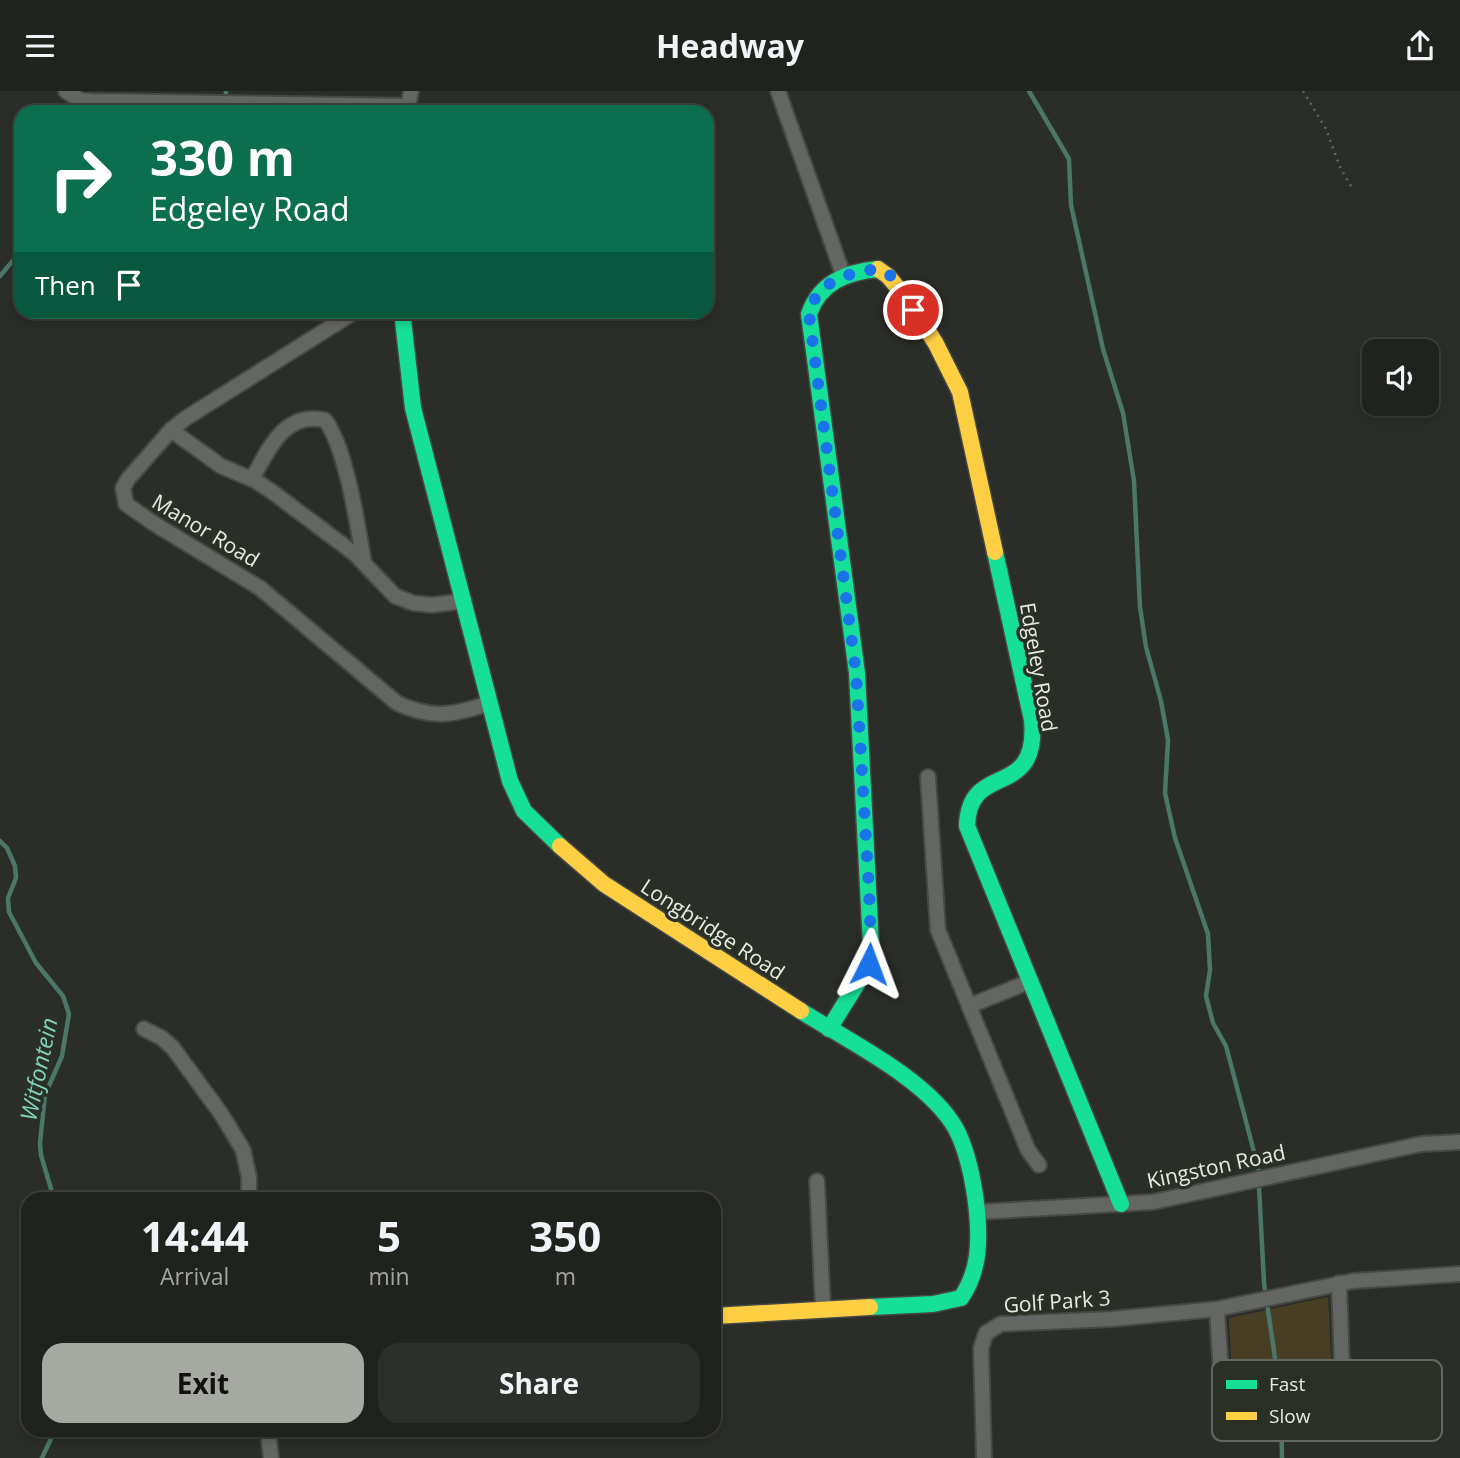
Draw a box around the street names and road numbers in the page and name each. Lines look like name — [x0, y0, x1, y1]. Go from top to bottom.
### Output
street label: Manor Road — [147, 487, 265, 573]
street label: Edgeley Road — [1014, 600, 1064, 734]
street label: Longbridge Road — [636, 872, 790, 986]
street label: Kingston Road — [1144, 1138, 1288, 1194]
street label: Golf Park 3 — [1003, 1283, 1111, 1319]

